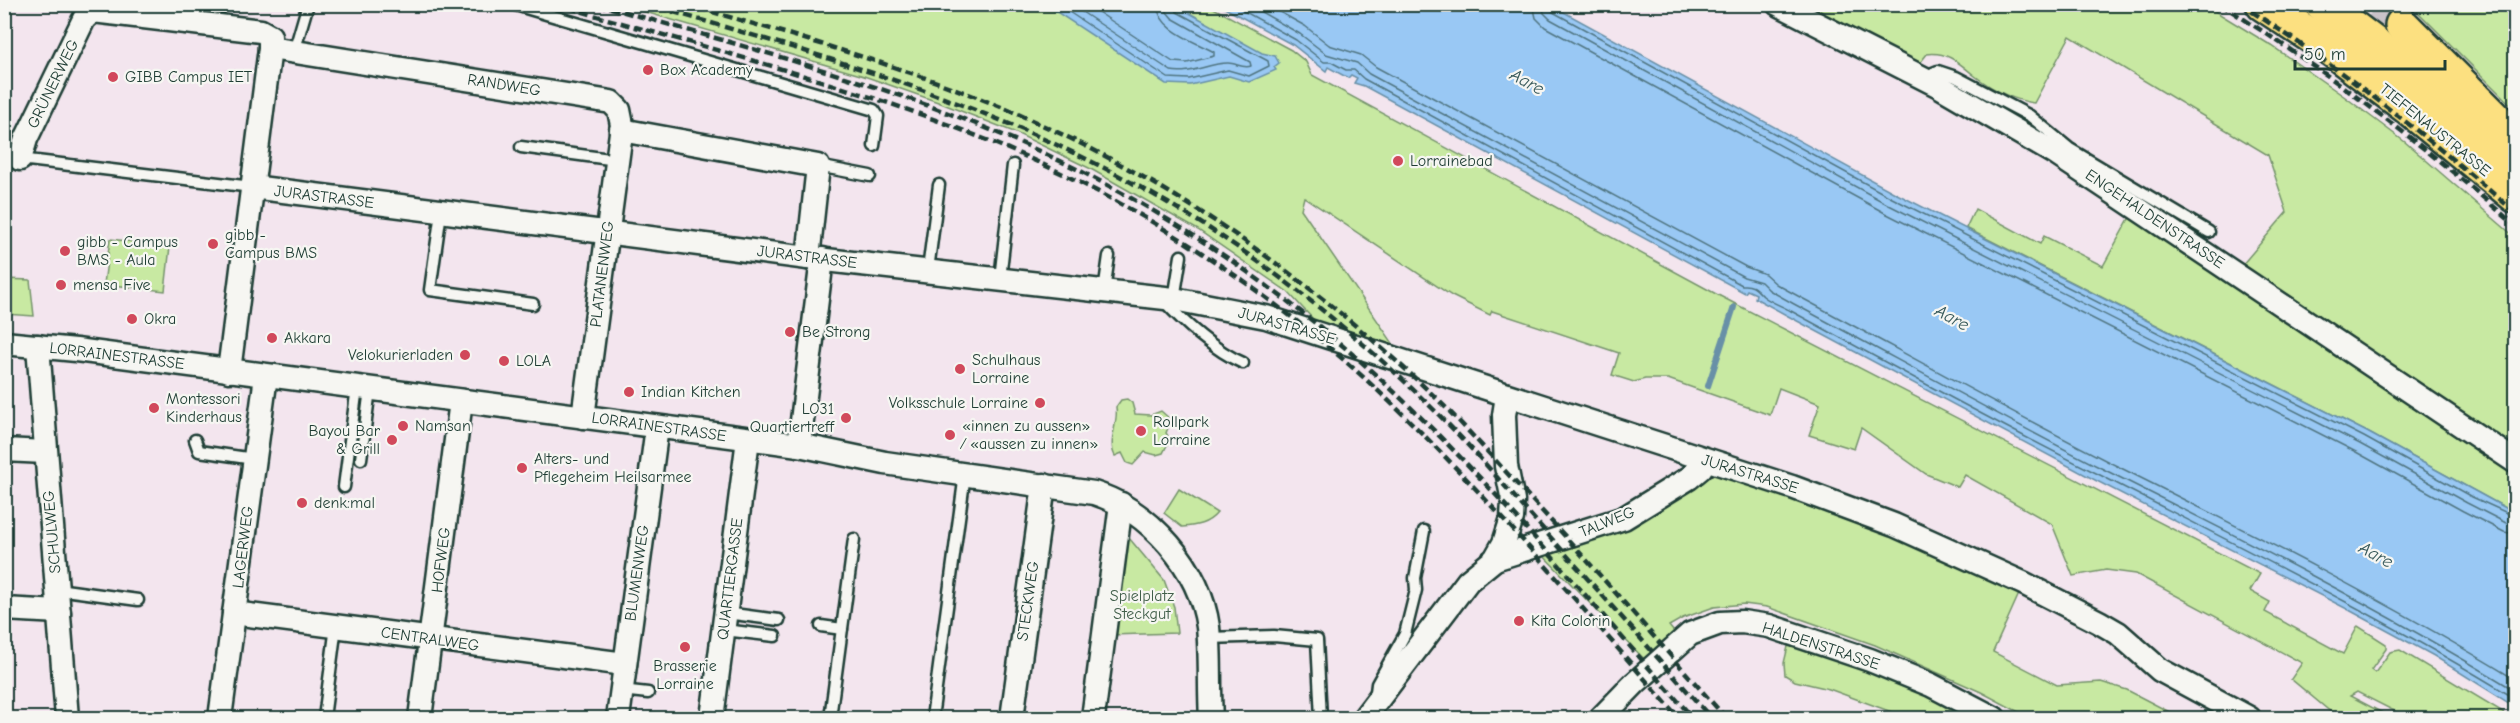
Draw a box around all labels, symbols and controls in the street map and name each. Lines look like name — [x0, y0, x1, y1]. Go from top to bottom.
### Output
scale bar — [2295, 33, 2445, 71]
street label: GRÜNERWEG — [24, 37, 82, 131]
text: 50 m — [2304, 44, 2346, 65]
place label: Box Academy — [660, 61, 754, 79]
marker: Box Academy — [641, 63, 655, 77]
water label: Aare — [1506, 64, 1548, 100]
place label: GIBB Campus IET — [125, 68, 253, 86]
marker: GIBB Campus IET — [106, 70, 120, 84]
street label: RANDWEG — [466, 70, 542, 100]
street label: TIEFENAUSTRASSE — [2376, 80, 2494, 180]
place label: Lorrainebad — [1410, 152, 1493, 170]
marker: Lorrainebad — [1391, 154, 1405, 168]
street label: ENGEHALDENSTRASSE — [2082, 166, 2228, 272]
street label: JURASTRASSE — [273, 182, 375, 212]
street label: PLATANENWEG — [587, 220, 617, 328]
place label: gibb - Campus BMS — [225, 226, 317, 262]
place label: gibb - Campus BMS - Aula — [77, 233, 178, 269]
marker: gibb - Campus BMS — [206, 237, 220, 251]
street label: JURASTRASSE — [756, 242, 858, 272]
marker: gibb - Campus BMS - Aula — [58, 244, 72, 258]
place label: mensa Five — [73, 276, 151, 294]
marker: mensa Five — [54, 278, 68, 292]
water label: Aare — [1931, 300, 1973, 336]
street label: JURASTRASSE — [1236, 304, 1338, 349]
place label: Okra — [144, 310, 176, 328]
marker: Okra — [125, 312, 139, 326]
place label: Be Strong — [802, 323, 871, 341]
marker: Be Strong — [783, 325, 797, 339]
place label: Akkara — [284, 329, 331, 347]
marker: Akkara — [265, 331, 279, 345]
street label: LORRAINESTRASSE — [48, 339, 186, 373]
place label: Velokurierladen — [348, 346, 453, 364]
marker: Velokurierladen — [458, 348, 472, 362]
place label: Schulhaus Lorraine — [972, 351, 1041, 387]
place label: LOLA — [516, 352, 551, 370]
marker: LOLA — [497, 354, 511, 368]
marker: Schulhaus Lorraine — [953, 362, 967, 376]
place label: Indian Kitchen — [641, 383, 741, 401]
marker: Indian Kitchen — [622, 385, 636, 399]
place label: Montessori Kinderhaus — [166, 390, 242, 426]
place label: Volksschule Lorraine — [889, 394, 1028, 412]
marker: Volksschule Lorraine — [1033, 396, 1047, 410]
place label: LO31 Quartiertreff — [750, 400, 836, 436]
marker: Montessori Kinderhaus — [147, 401, 161, 415]
street label: LORRAINESTRASSE — [590, 409, 728, 445]
marker: LO31 Quartiertreff — [839, 411, 853, 425]
place label: Rollpark Lorraine — [1153, 413, 1210, 449]
place label: Namsan — [415, 417, 471, 435]
place label: «innen zu aussen» ⁄ «aussen zu innen» — [960, 417, 1098, 453]
marker: Namsan — [396, 419, 410, 433]
place label: Bayou Bar & Grill — [308, 422, 381, 458]
marker: Rollpark Lorraine — [1134, 424, 1148, 438]
marker: «innen zu aussen» ⁄ «aussen zu innen» — [943, 428, 957, 442]
marker: Bayou Bar & Grill — [385, 433, 399, 447]
place label: Alters- und Pflegeheim Heilsarmee — [534, 450, 691, 486]
street label: JURASTRASSE — [1699, 451, 1801, 497]
marker: Alters- und Pflegeheim Heilsarmee — [515, 461, 529, 475]
street label: SCHULWEG — [39, 490, 65, 574]
place label: denk:mal — [314, 494, 375, 512]
marker: denk:mal — [295, 496, 309, 510]
street label: TALWEG — [1577, 503, 1637, 541]
street label: LAGERWEG — [229, 505, 257, 589]
street label: QUARTIERGASSE — [714, 517, 746, 641]
street label: BLUMENWEG — [621, 524, 653, 622]
street label: HOFWEG — [428, 526, 454, 594]
water label: Aare — [2355, 537, 2397, 573]
street label: STECKWEG — [1014, 560, 1042, 642]
park label: Spielplatz Steckgut — [1110, 587, 1174, 623]
place label: Kita Colorin — [1531, 612, 1610, 630]
marker: Kita Colorin — [1512, 614, 1526, 628]
street label: HALDENSTRASSE — [1760, 619, 1882, 674]
street label: CENTRALWEG — [380, 623, 480, 655]
marker: Brasserie Lorraine — [678, 640, 692, 654]
place label: Brasserie Lorraine — [653, 657, 717, 693]

